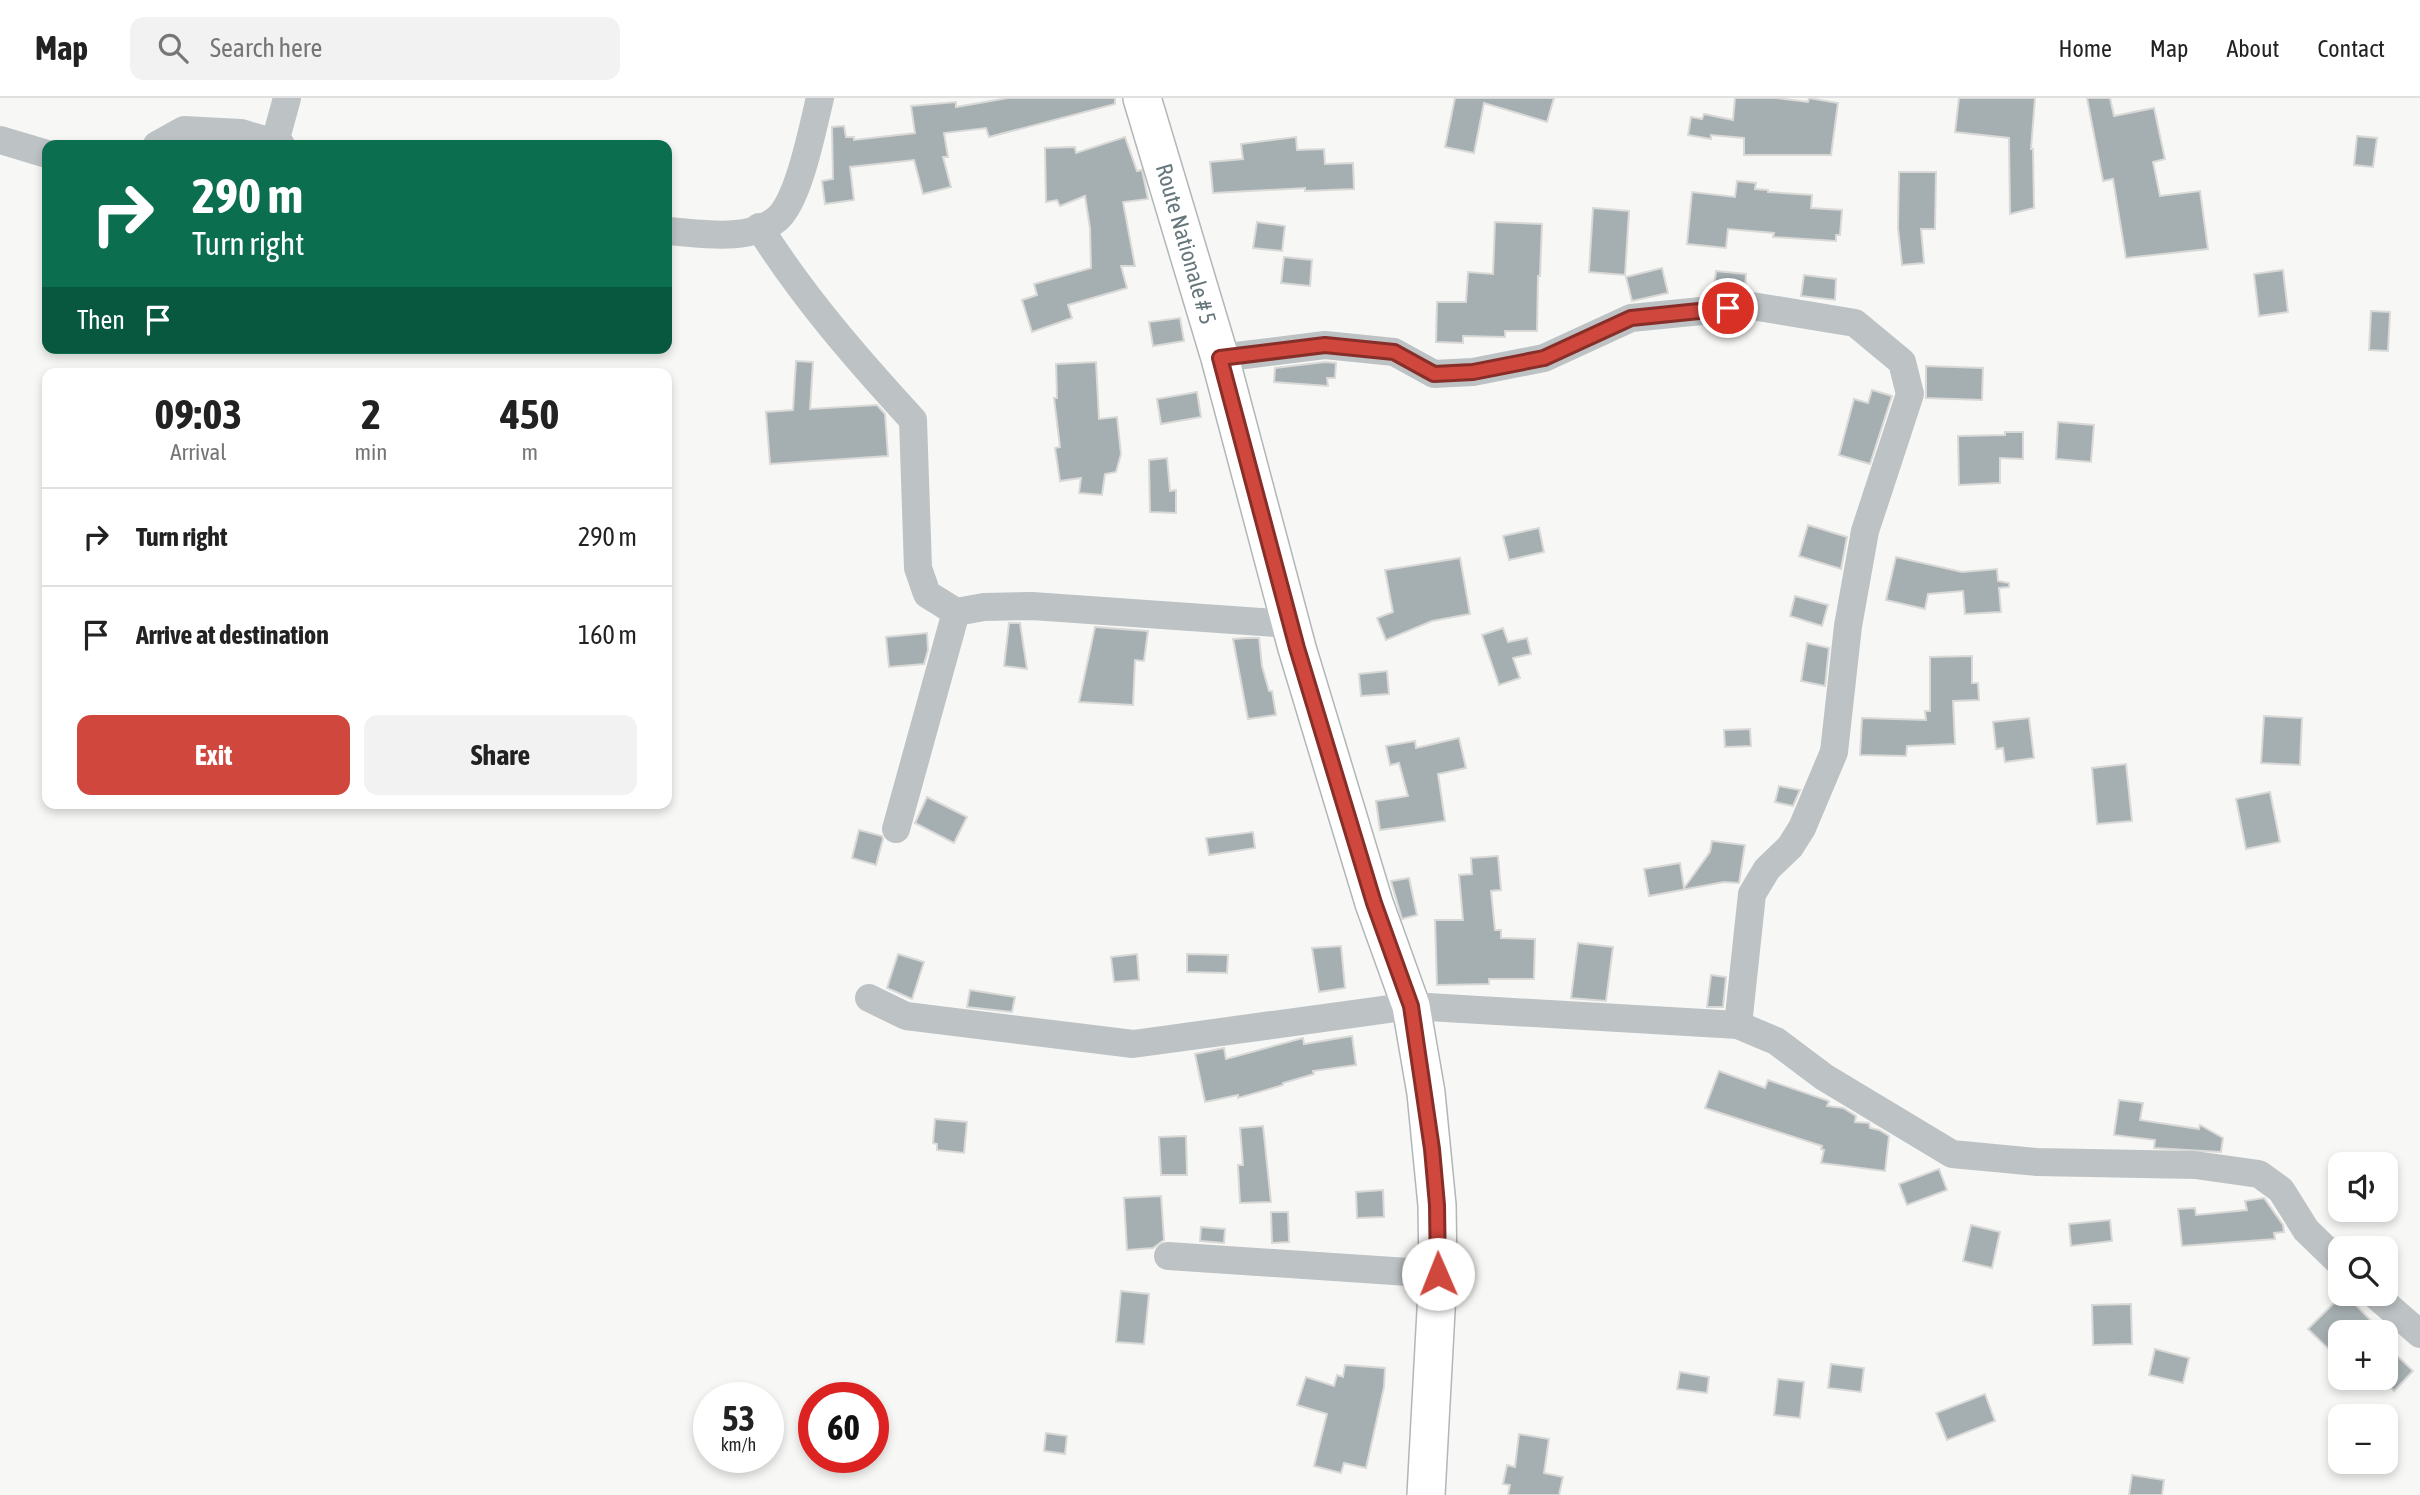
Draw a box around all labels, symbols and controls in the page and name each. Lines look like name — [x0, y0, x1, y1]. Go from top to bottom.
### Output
search box — [130, 17, 620, 80]
text: Map — [35, 29, 88, 67]
icon: search — [154, 29, 192, 67]
text: Search here — [210, 33, 322, 63]
text: Home — [2058, 35, 2112, 62]
text: Map — [2150, 35, 2188, 62]
text: About — [2226, 35, 2279, 62]
text: Contact — [2317, 35, 2385, 62]
street label: Route Nationale # 5 — [1151, 161, 1221, 327]
text: 290 m — [192, 167, 303, 223]
icon: right — [77, 168, 168, 259]
text: Turn right — [192, 225, 305, 262]
pin — [1698, 278, 1758, 338]
icon: arrive — [1709, 289, 1747, 327]
icon: arrive — [139, 301, 177, 339]
text: Then — [77, 305, 125, 335]
text: 09:03 — [155, 390, 242, 438]
text: 2 — [361, 390, 381, 438]
text: 450 — [500, 390, 559, 438]
text: Arrival — [170, 439, 226, 465]
text: min — [355, 439, 388, 465]
text: m — [521, 439, 538, 465]
icon: right — [77, 518, 115, 556]
text: Turn right — [136, 522, 227, 552]
text: 290 m — [578, 522, 637, 552]
icon: arrive — [77, 616, 115, 654]
text: Arrive at destination — [136, 620, 329, 650]
text: 160 m — [578, 620, 637, 650]
button: Exit — [77, 715, 350, 795]
button: Share — [364, 715, 637, 795]
map controls — [2328, 1152, 2398, 1474]
button: sound — [2328, 1152, 2398, 1222]
button: search — [2328, 1236, 2398, 1306]
position arrow — [1401, 1237, 1475, 1311]
button: + — [2328, 1320, 2398, 1390]
speed limit sign: 60 — [798, 1382, 889, 1473]
text: 53 — [722, 1398, 755, 1438]
button: − — [2328, 1404, 2398, 1474]
text: km/h — [721, 1434, 756, 1455]

